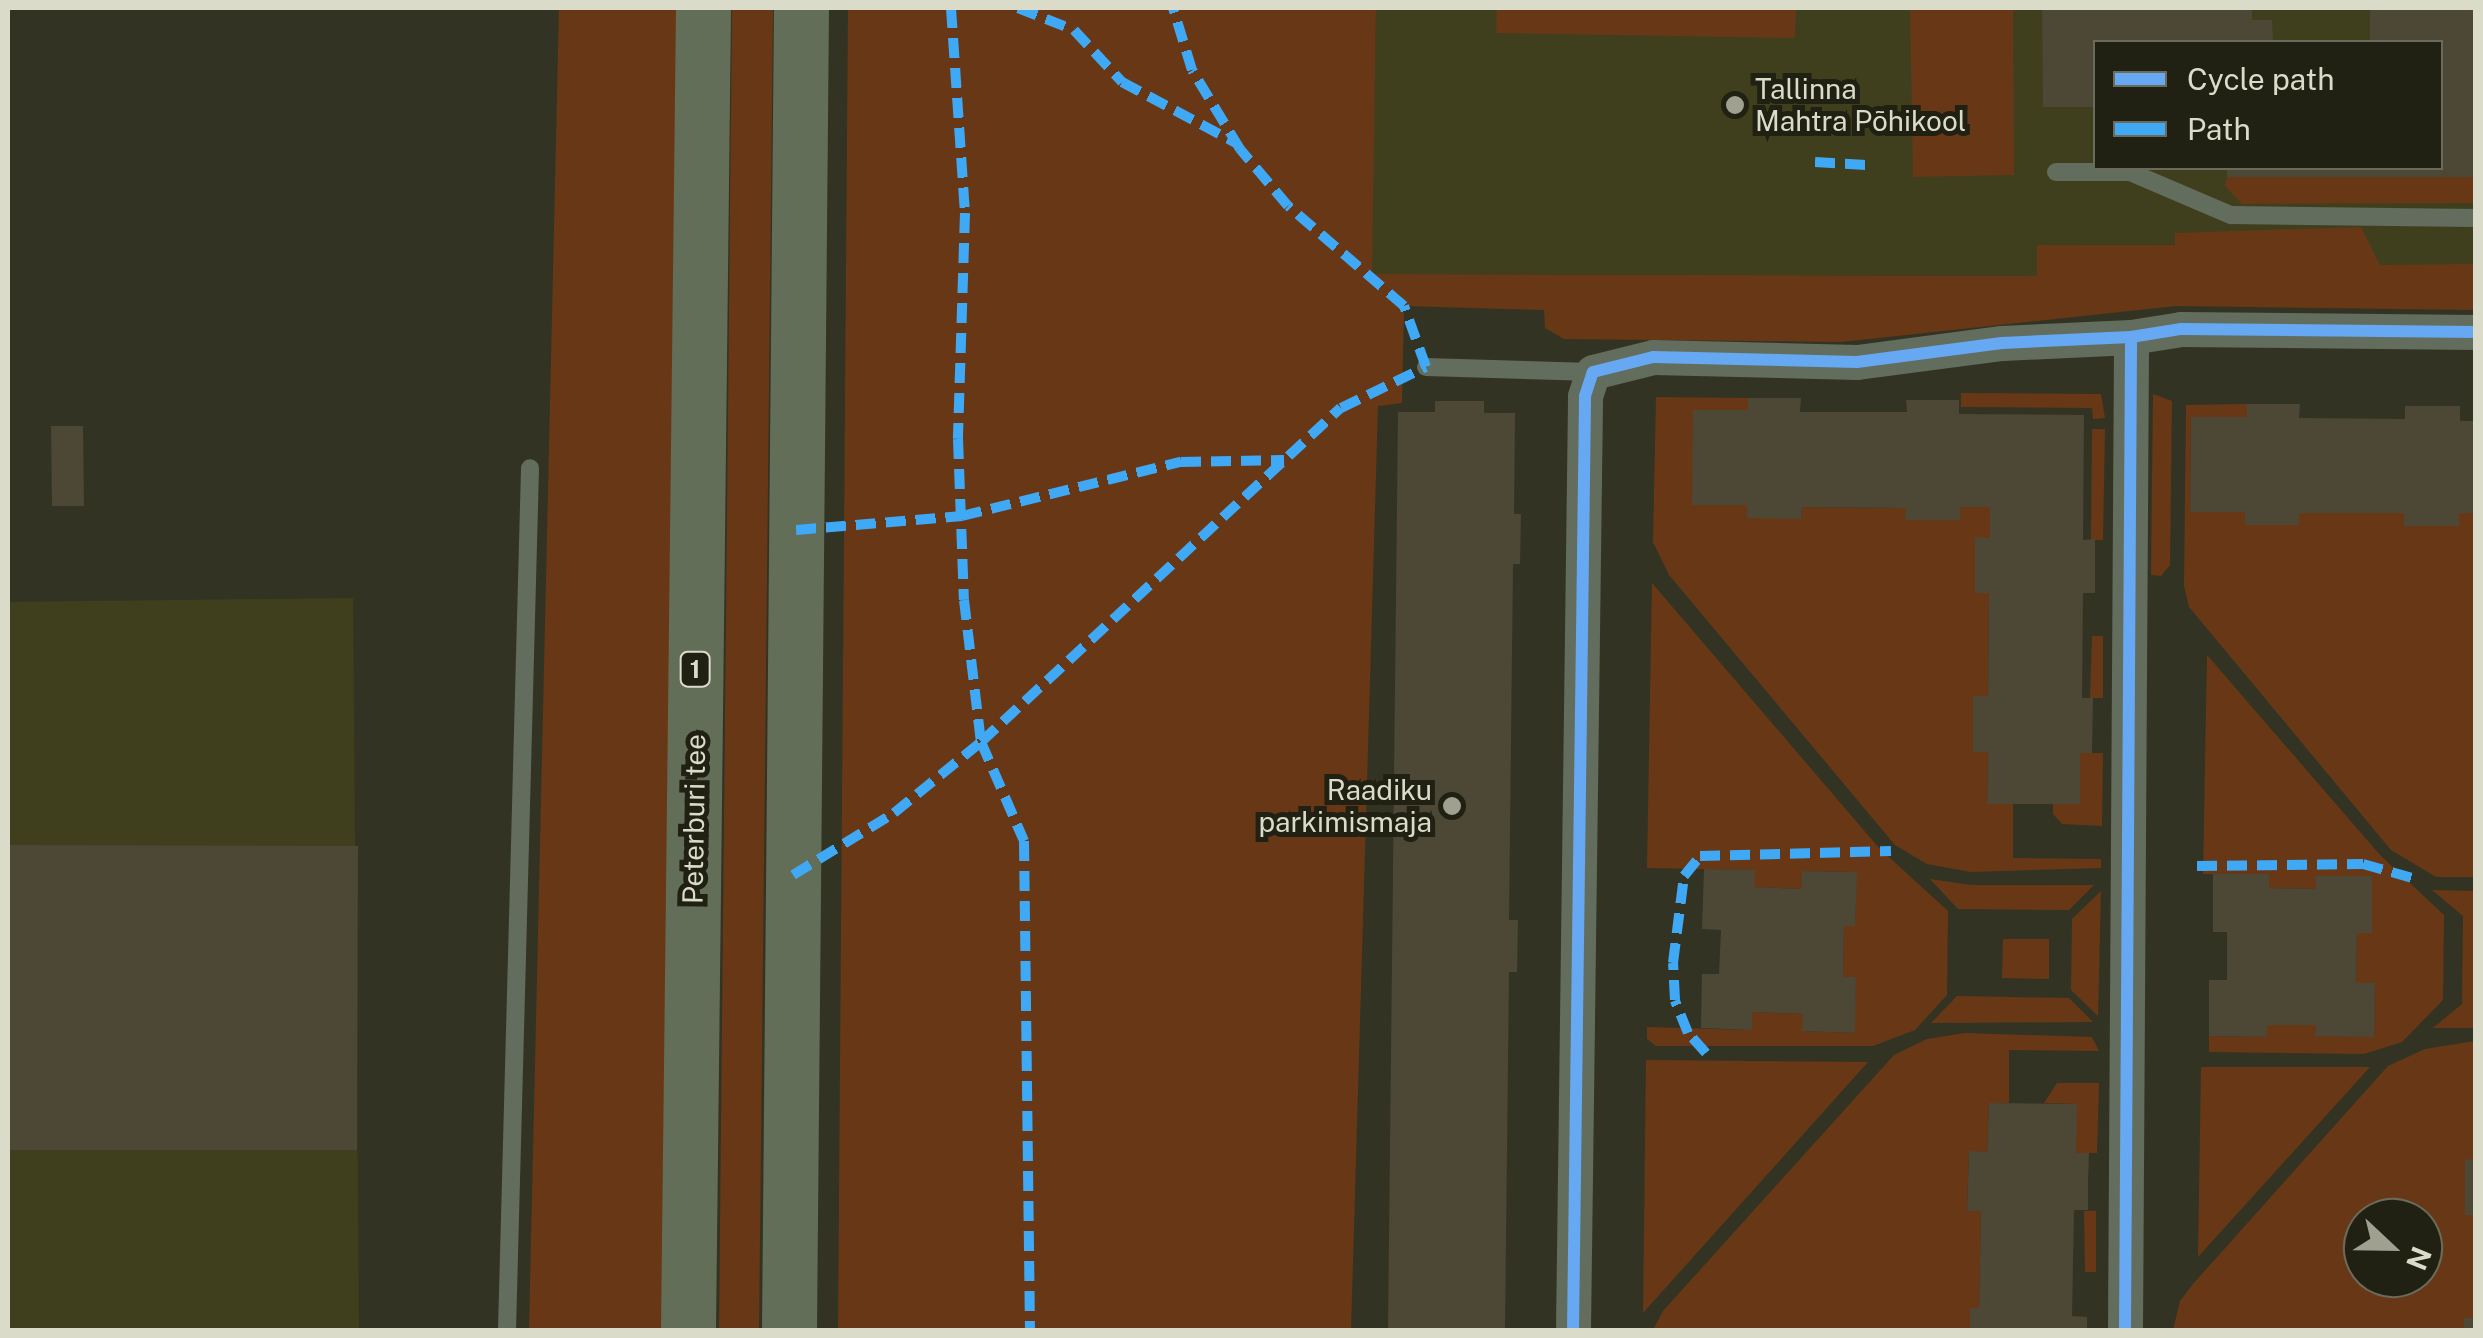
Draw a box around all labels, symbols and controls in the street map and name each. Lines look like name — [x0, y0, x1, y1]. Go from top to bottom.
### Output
legend — [2093, 40, 2443, 170]
text: Cycle path — [2187, 61, 2335, 97]
place label: Tallinna Mahtra Põhikool — [1755, 72, 1966, 138]
marker: Tallinna Mahtra Põhikool — [1724, 94, 1746, 116]
text: Path — [2187, 111, 2251, 147]
road number: 1 — [678, 649, 712, 689]
street label: Peterburi tee — [676, 734, 712, 904]
place label: Raadiku parkimismaja — [1258, 773, 1432, 839]
marker: Raadiku parkimismaja — [1441, 795, 1463, 817]
north arrow — [2343, 1198, 2443, 1298]
text: N — [2400, 1242, 2439, 1275]

